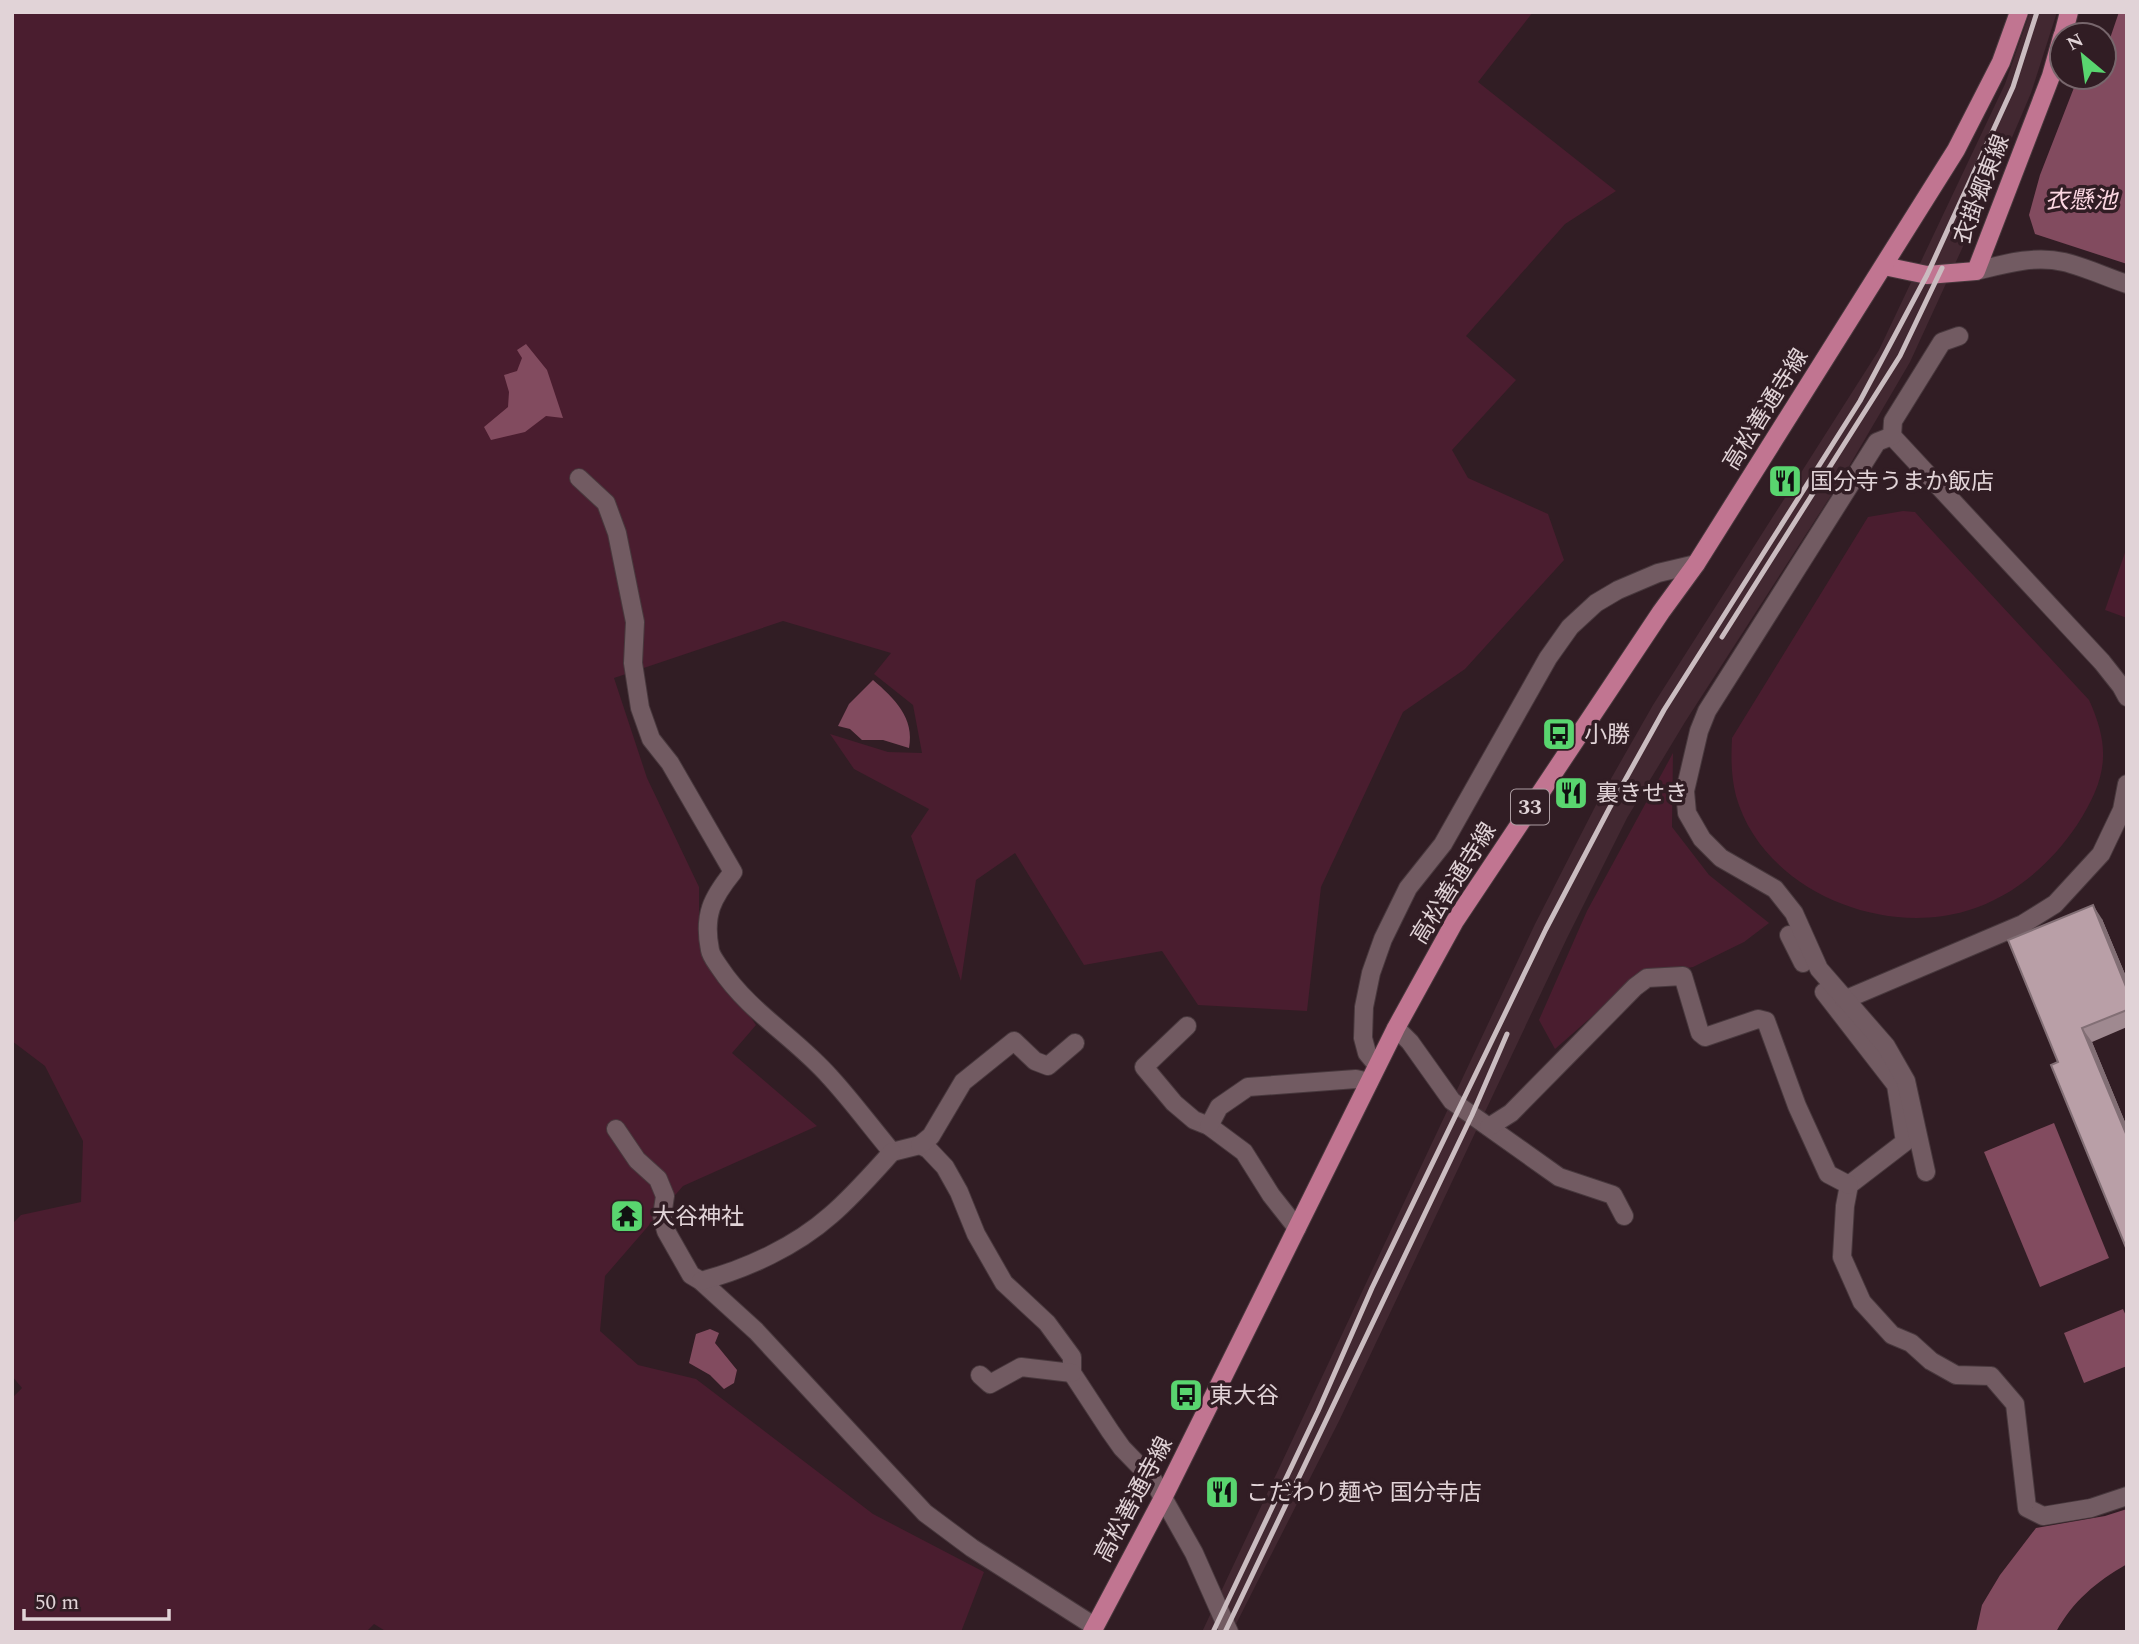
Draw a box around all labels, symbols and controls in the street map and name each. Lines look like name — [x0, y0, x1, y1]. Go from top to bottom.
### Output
north arrow — [2048, 21, 2118, 91]
text: N — [2062, 26, 2089, 59]
street label: 衣掛郷東線 — [1945, 130, 2019, 249]
water label: 衣懸池 — [2045, 183, 2119, 219]
street label: 高松善通寺線 — [1715, 342, 1818, 478]
restaurant icon: 国分寺うまか飯店 — [1766, 462, 1804, 500]
place label: 国分寺うまか飯店 — [1810, 465, 1994, 500]
bus stop icon: 小勝 — [1540, 715, 1578, 753]
place label: 小勝 — [1584, 718, 1630, 753]
restaurant icon: 裏きせき — [1552, 774, 1590, 812]
place label: 裏きせき — [1596, 777, 1688, 812]
road number: 33 — [1511, 790, 1549, 824]
street label: 高松善通寺線 — [1403, 816, 1506, 952]
temple icon: 大谷神社 — [608, 1197, 646, 1235]
place label: 大谷神社 — [652, 1200, 744, 1235]
bus stop icon: 東大谷 — [1167, 1376, 1205, 1414]
place label: 東大谷 — [1210, 1379, 1279, 1414]
street label: 高松善通寺線 — [1086, 1431, 1182, 1569]
restaurant icon: こだわり麺や 国分寺店 — [1203, 1473, 1241, 1511]
place label: こだわり麺や 国分寺店 — [1246, 1476, 1482, 1511]
scale bar — [24, 1578, 170, 1622]
text: 50 m — [35, 1587, 79, 1619]

